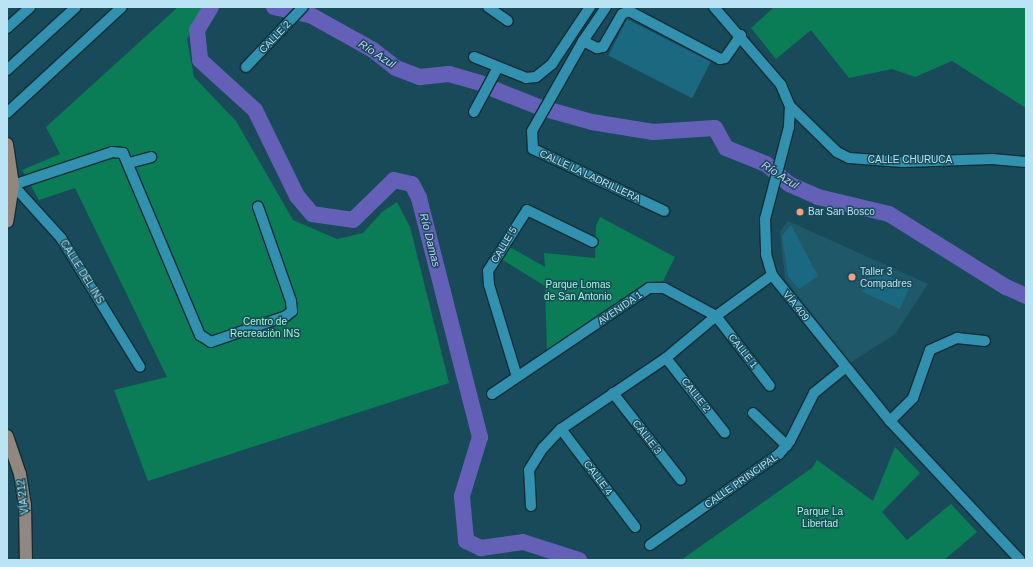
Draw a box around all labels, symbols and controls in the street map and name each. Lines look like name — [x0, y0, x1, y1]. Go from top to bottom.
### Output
street label: CALLE 2 — [257, 18, 293, 56]
water label: Río Azul — [356, 37, 398, 71]
street label: CALLE LA LADRILLERA — [537, 147, 643, 205]
street label: CALLE CHURUCA — [868, 154, 952, 166]
water label: Río Azul — [759, 158, 801, 192]
place label: Bar San Bosco — [808, 206, 875, 218]
marker: Bar San Bosco — [795, 207, 805, 217]
water label: Río Damas — [417, 212, 443, 268]
street label: CALLE 5 — [489, 225, 519, 265]
street label: CALLE DEL INS — [57, 238, 107, 306]
place label: Taller 3 Compadres — [860, 265, 912, 288]
marker: Taller 3 Compadres — [847, 272, 857, 282]
park label: Parque Lomas de San Antonio — [544, 278, 612, 302]
street label: VÍA 409 — [780, 288, 812, 324]
street label: AVENIDA 1 — [595, 289, 645, 327]
park label: Centro de Recreación INS — [230, 315, 300, 338]
street label: CALLE 1 — [726, 332, 760, 370]
street label: CALLE 2 — [679, 376, 713, 414]
street label: CALLE 3 — [630, 418, 664, 456]
street label: CALLE PRINCIPAL — [702, 451, 780, 511]
street label: CALLE 4 — [581, 458, 615, 498]
street label: VÍA 212 — [15, 479, 31, 515]
park label: Parque La Libertad — [797, 505, 843, 528]

